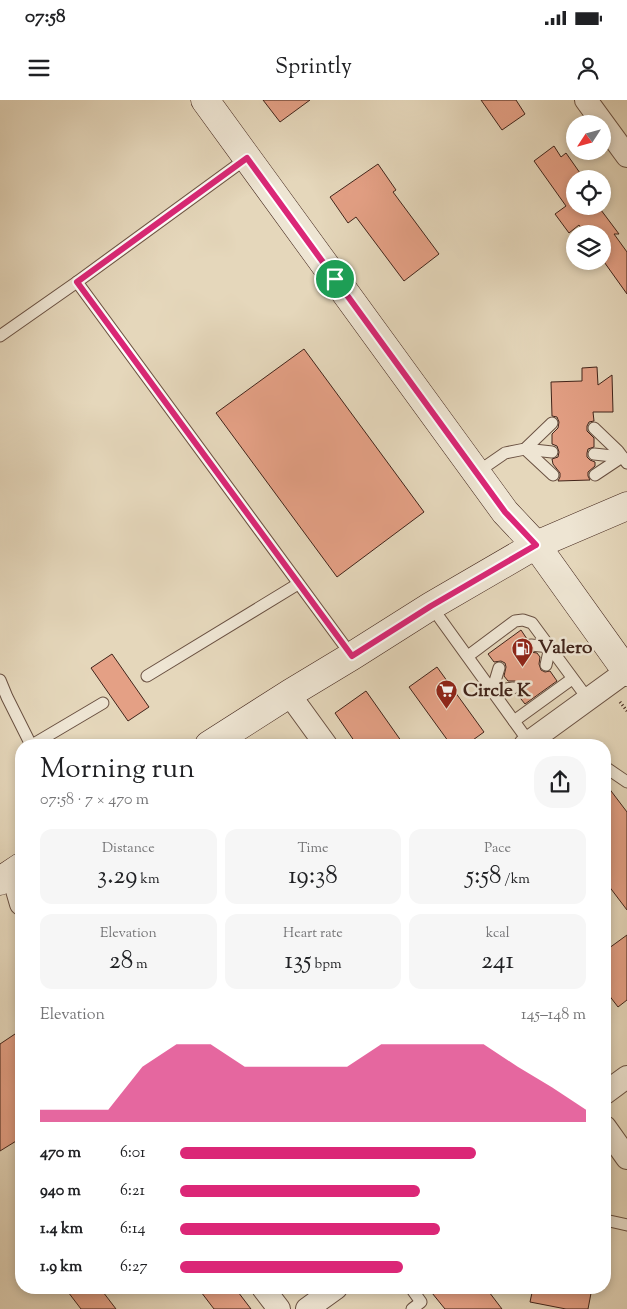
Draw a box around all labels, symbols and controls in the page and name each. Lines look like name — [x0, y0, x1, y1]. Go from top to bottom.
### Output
text: 07:58 — [25, 4, 66, 31]
text: Sprintly — [275, 52, 352, 84]
icon: menu — [25, 54, 53, 82]
icon: person — [574, 54, 602, 82]
north arrow — [566, 115, 611, 160]
map controls — [566, 115, 611, 270]
button: locate — [566, 170, 611, 215]
button: layers — [566, 225, 611, 270]
pin — [314, 258, 356, 300]
icon: arrive — [321, 265, 349, 293]
place label: Valero — [538, 635, 593, 662]
fuel station icon: Valero — [510, 636, 534, 667]
place label: Circle K — [463, 678, 531, 705]
supermarket icon: Circle K — [435, 679, 459, 710]
text: Morning run — [40, 750, 195, 790]
button: share — [534, 756, 586, 808]
text: 07:58 · 7 × 470 m — [40, 789, 149, 812]
text: Distance — [102, 839, 155, 859]
text: Time — [297, 839, 329, 859]
text: Pace — [484, 839, 511, 859]
text: 3.29 — [97, 859, 137, 895]
text: 19:38 — [288, 859, 338, 895]
text: 5:58 — [465, 859, 502, 895]
text: km — [137, 870, 160, 890]
text: /km — [502, 870, 530, 890]
text: Elevation — [100, 924, 157, 944]
text: Heart rate — [283, 924, 343, 944]
text: kcal — [486, 924, 510, 944]
text: 28 — [109, 944, 133, 980]
text: 135 — [284, 944, 312, 980]
text: 241 — [481, 944, 514, 980]
text: m — [133, 955, 148, 975]
text: bpm — [312, 955, 342, 975]
text: Elevation — [40, 1004, 105, 1027]
text: 145–148 m — [521, 1004, 586, 1027]
text: 470 m — [40, 1142, 81, 1165]
text: 6:01 — [120, 1142, 146, 1165]
text: 940 m — [40, 1180, 81, 1203]
text: 6:21 — [120, 1180, 145, 1203]
text: 1.4 km — [40, 1218, 83, 1241]
text: 6:14 — [120, 1218, 145, 1241]
text: 1.9 km — [40, 1256, 82, 1279]
text: 6:27 — [120, 1256, 147, 1279]

